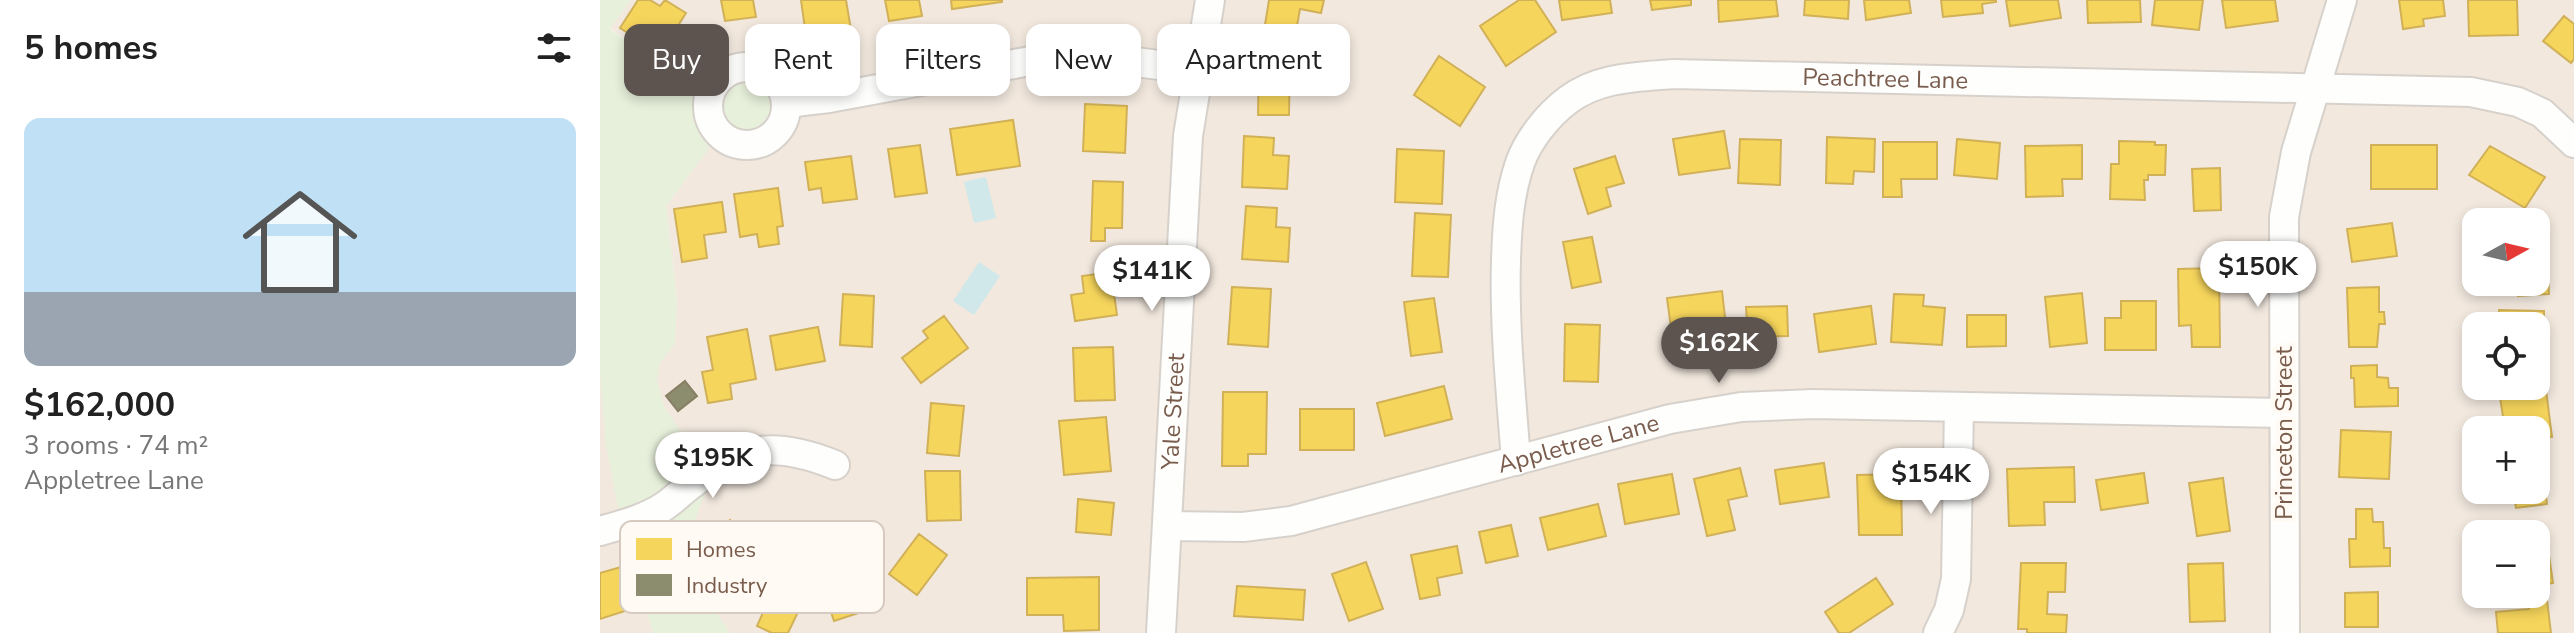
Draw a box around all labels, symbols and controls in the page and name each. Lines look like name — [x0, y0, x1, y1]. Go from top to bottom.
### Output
chip: Buy — [624, 24, 729, 96]
chip: Rent — [745, 24, 860, 96]
chip: Filters — [876, 24, 1010, 96]
chip: New — [1026, 24, 1141, 96]
chip: Apartment — [1157, 24, 1350, 96]
text: 5 homes — [24, 25, 158, 71]
icon: filters — [532, 26, 576, 70]
street label: Peachtree Lane — [1802, 61, 1968, 97]
icon: home — [228, 170, 372, 314]
north arrow — [2462, 208, 2550, 296]
map controls — [2462, 208, 2550, 608]
pin: $150K — [2202, 241, 2314, 309]
pin: $141K — [1096, 245, 1208, 313]
text: $150K — [2218, 249, 2298, 284]
text: $141K — [1112, 253, 1192, 288]
button: locate — [2462, 312, 2550, 400]
pin: $162K — [1663, 317, 1775, 385]
text: $162K — [1679, 325, 1759, 360]
street label: Princeton Street — [2268, 346, 2300, 520]
street label: Yale Street — [1154, 352, 1192, 471]
text: $162,000 — [24, 382, 175, 428]
street label: Appletree Lane — [1494, 407, 1663, 481]
button: + — [2462, 416, 2550, 504]
text: 3 rooms · 74 m² — [24, 428, 208, 463]
pin: $195K — [657, 432, 769, 500]
text: $195K — [673, 440, 753, 475]
pin: $154K — [1875, 448, 1987, 516]
text: $154K — [1891, 456, 1971, 491]
text: Appletree Lane — [24, 463, 204, 498]
button: − — [2462, 520, 2550, 608]
legend — [620, 521, 884, 613]
text: Homes — [686, 535, 756, 565]
text: Industry — [686, 571, 768, 601]

